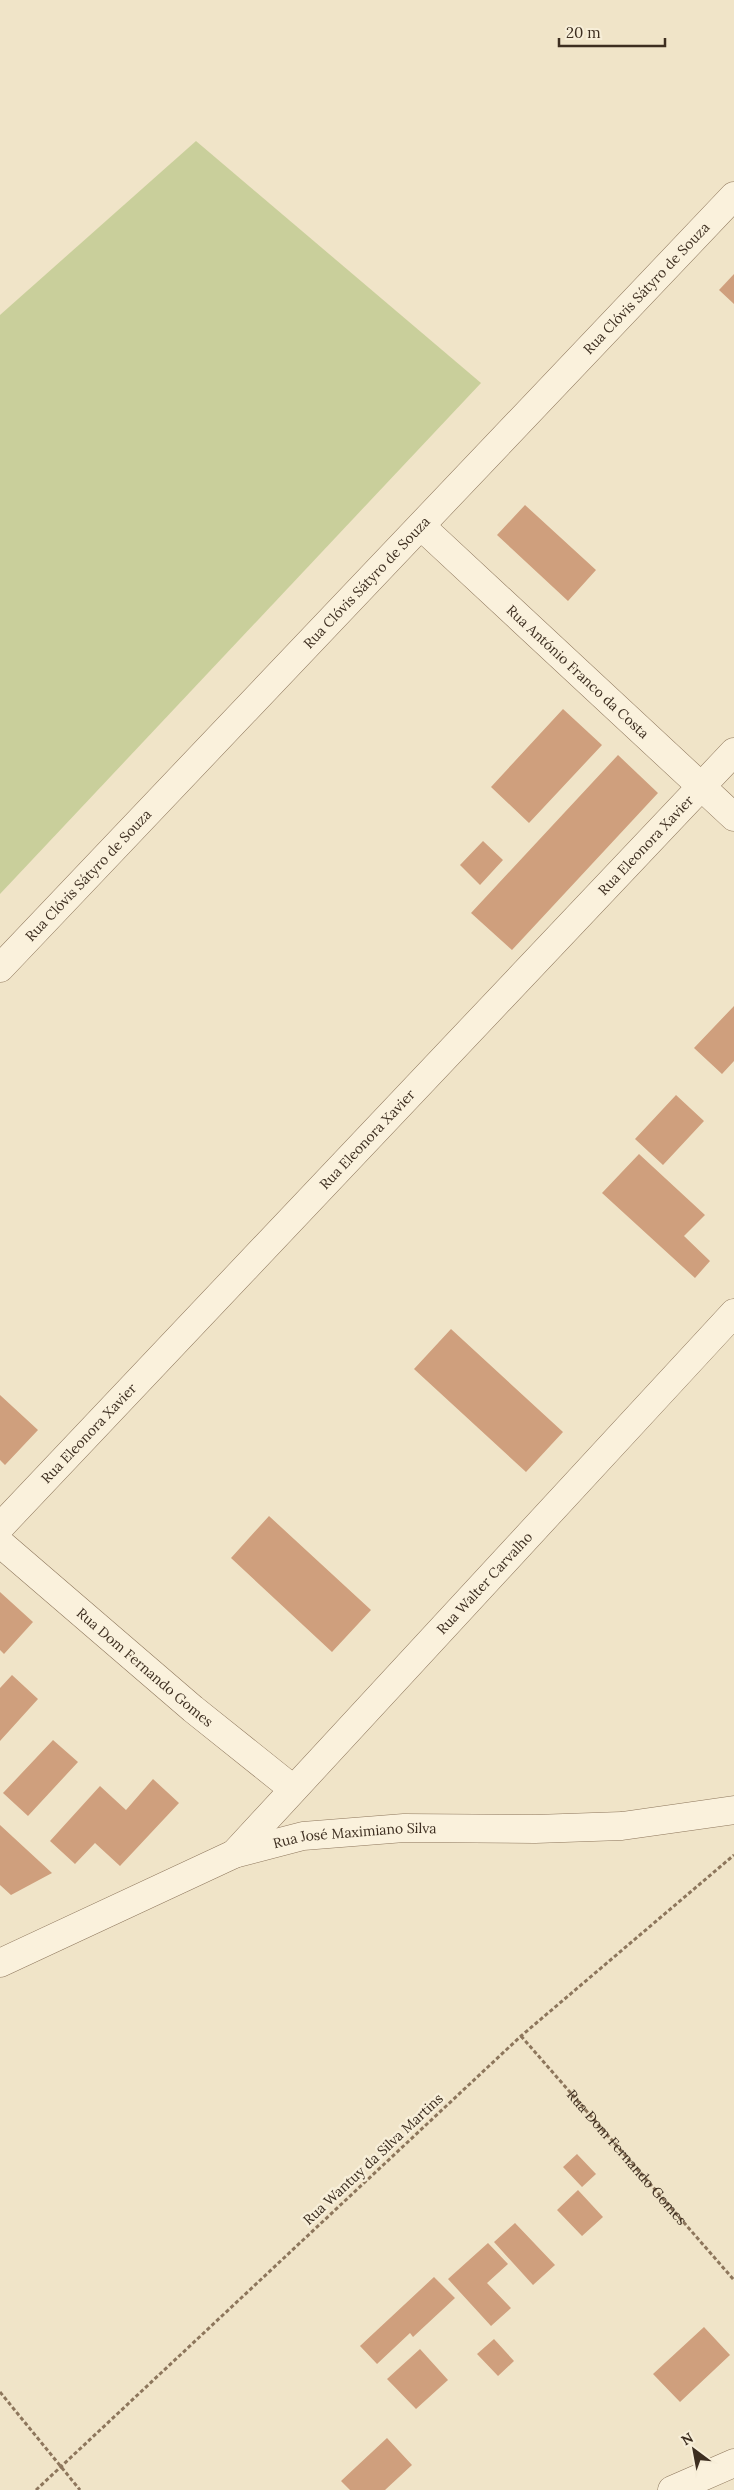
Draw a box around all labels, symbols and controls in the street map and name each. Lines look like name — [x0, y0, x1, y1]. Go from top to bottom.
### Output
scale bar — [559, 15, 665, 47]
text: 20 m — [566, 23, 601, 42]
street label: Rua Clóvis Sátyro de Souza — [579, 218, 713, 358]
street label: Rua Clóvis Sátyro de Souza — [300, 513, 434, 652]
street label: Rua António Franco da Costa — [503, 601, 653, 742]
street label: Rua Eleonora Xavier — [594, 791, 697, 899]
street label: Rua Clóvis Sátyro de Souza — [21, 805, 155, 945]
street label: Rua Eleonora Xavier — [316, 1086, 419, 1193]
street label: Rua Eleonora Xavier — [37, 1380, 140, 1487]
street label: Rua Walter Carvalho — [433, 1528, 536, 1638]
street label: Rua Dom Fernando Gomes — [73, 1604, 217, 1731]
street label: Rua José Maximiano Silva — [271, 1819, 437, 1852]
street label: Rua Dom Fernando Gomes — [563, 2086, 691, 2229]
street label: Rua Wantuy da Silva Martins — [299, 2089, 447, 2229]
north arrow — [669, 2425, 719, 2475]
text: N — [678, 2428, 697, 2449]

